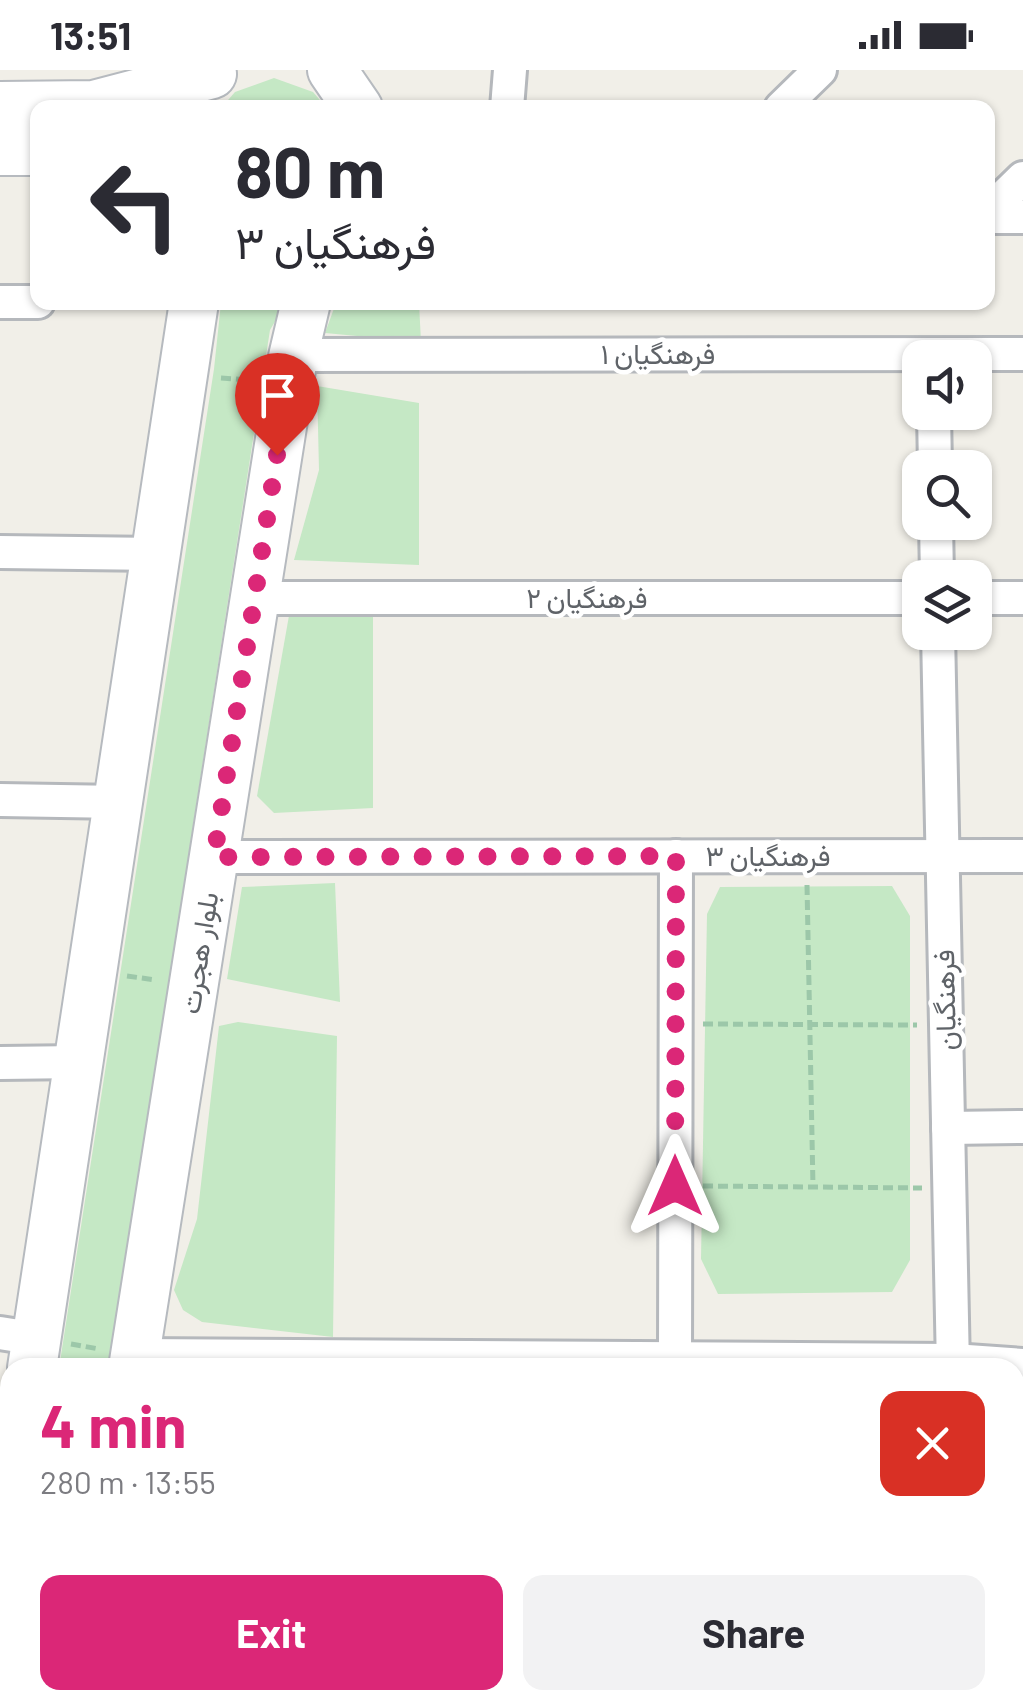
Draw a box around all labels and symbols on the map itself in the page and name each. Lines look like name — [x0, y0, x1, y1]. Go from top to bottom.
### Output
street label: فرهنگیان ۱ — [601, 336, 715, 372]
pin — [235, 353, 320, 456]
street label: فرهنگیان ۲ — [526, 580, 648, 616]
street label: فرهنگیان ۳ — [705, 838, 831, 874]
street label: بلوار هجرت — [172, 889, 226, 1017]
street label: فرهنگیان — [926, 949, 964, 1051]
position arrow — [623, 1134, 727, 1238]

